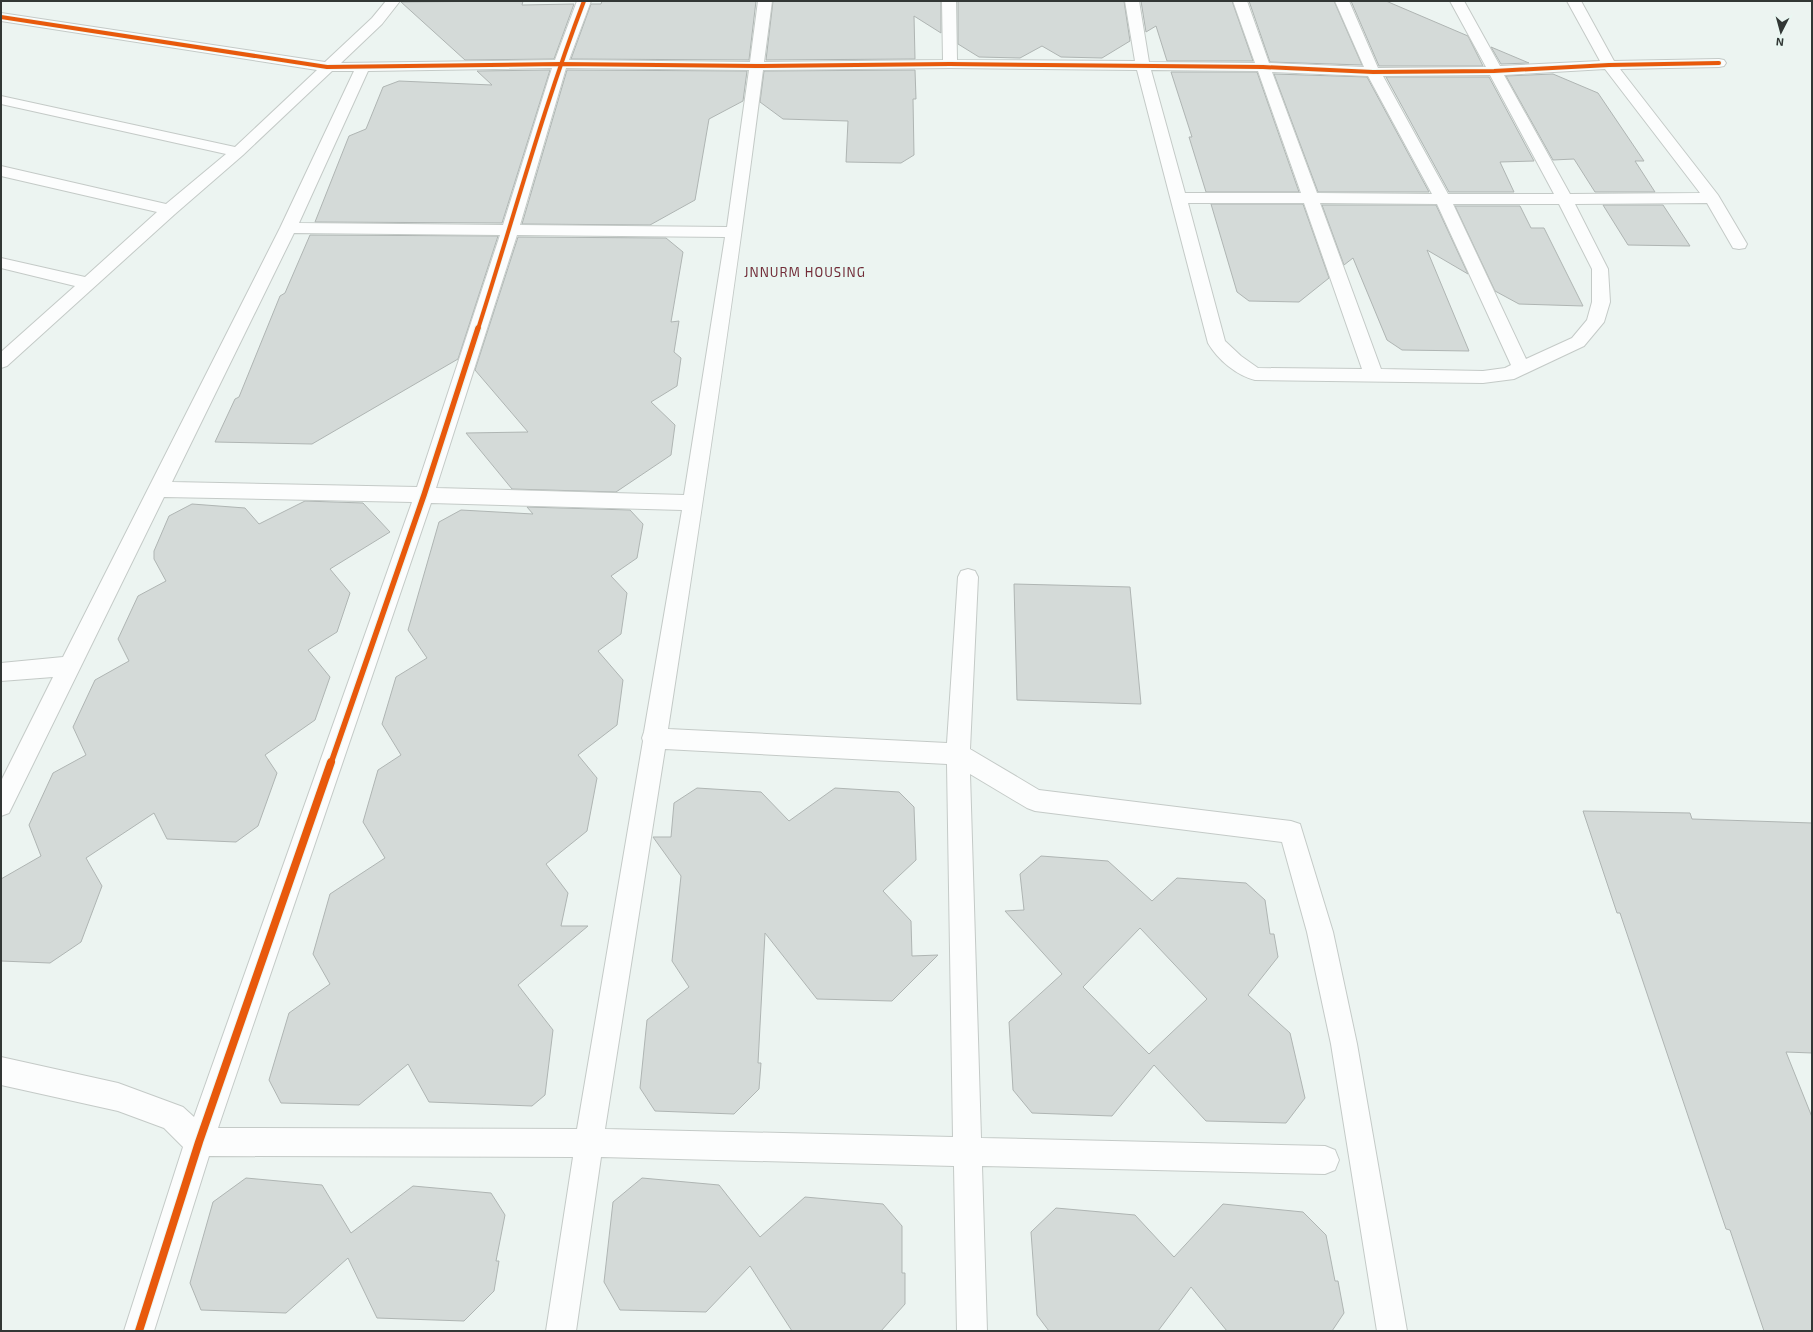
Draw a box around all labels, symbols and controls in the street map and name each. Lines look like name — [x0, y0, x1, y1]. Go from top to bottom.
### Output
north arrow — [1761, 12, 1801, 52]
text: N — [1775, 36, 1785, 49]
district label: JNNURM HOUSING — [744, 264, 866, 280]

